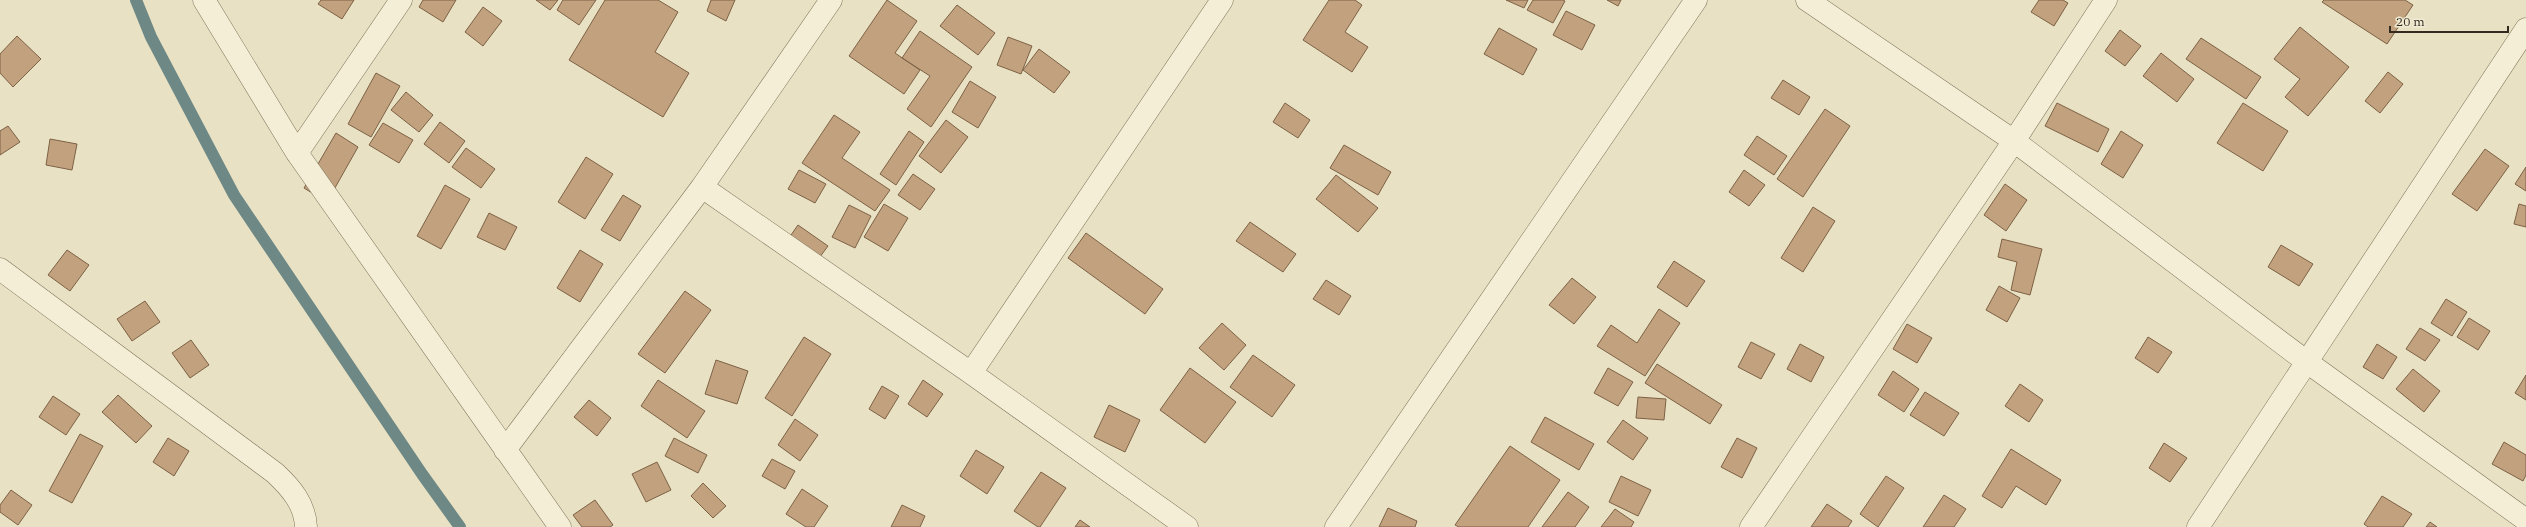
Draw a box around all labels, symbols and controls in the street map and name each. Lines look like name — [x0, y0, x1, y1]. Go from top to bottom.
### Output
scale bar — [2390, 8, 2508, 34]
text: 20 m — [2396, 14, 2425, 29]

